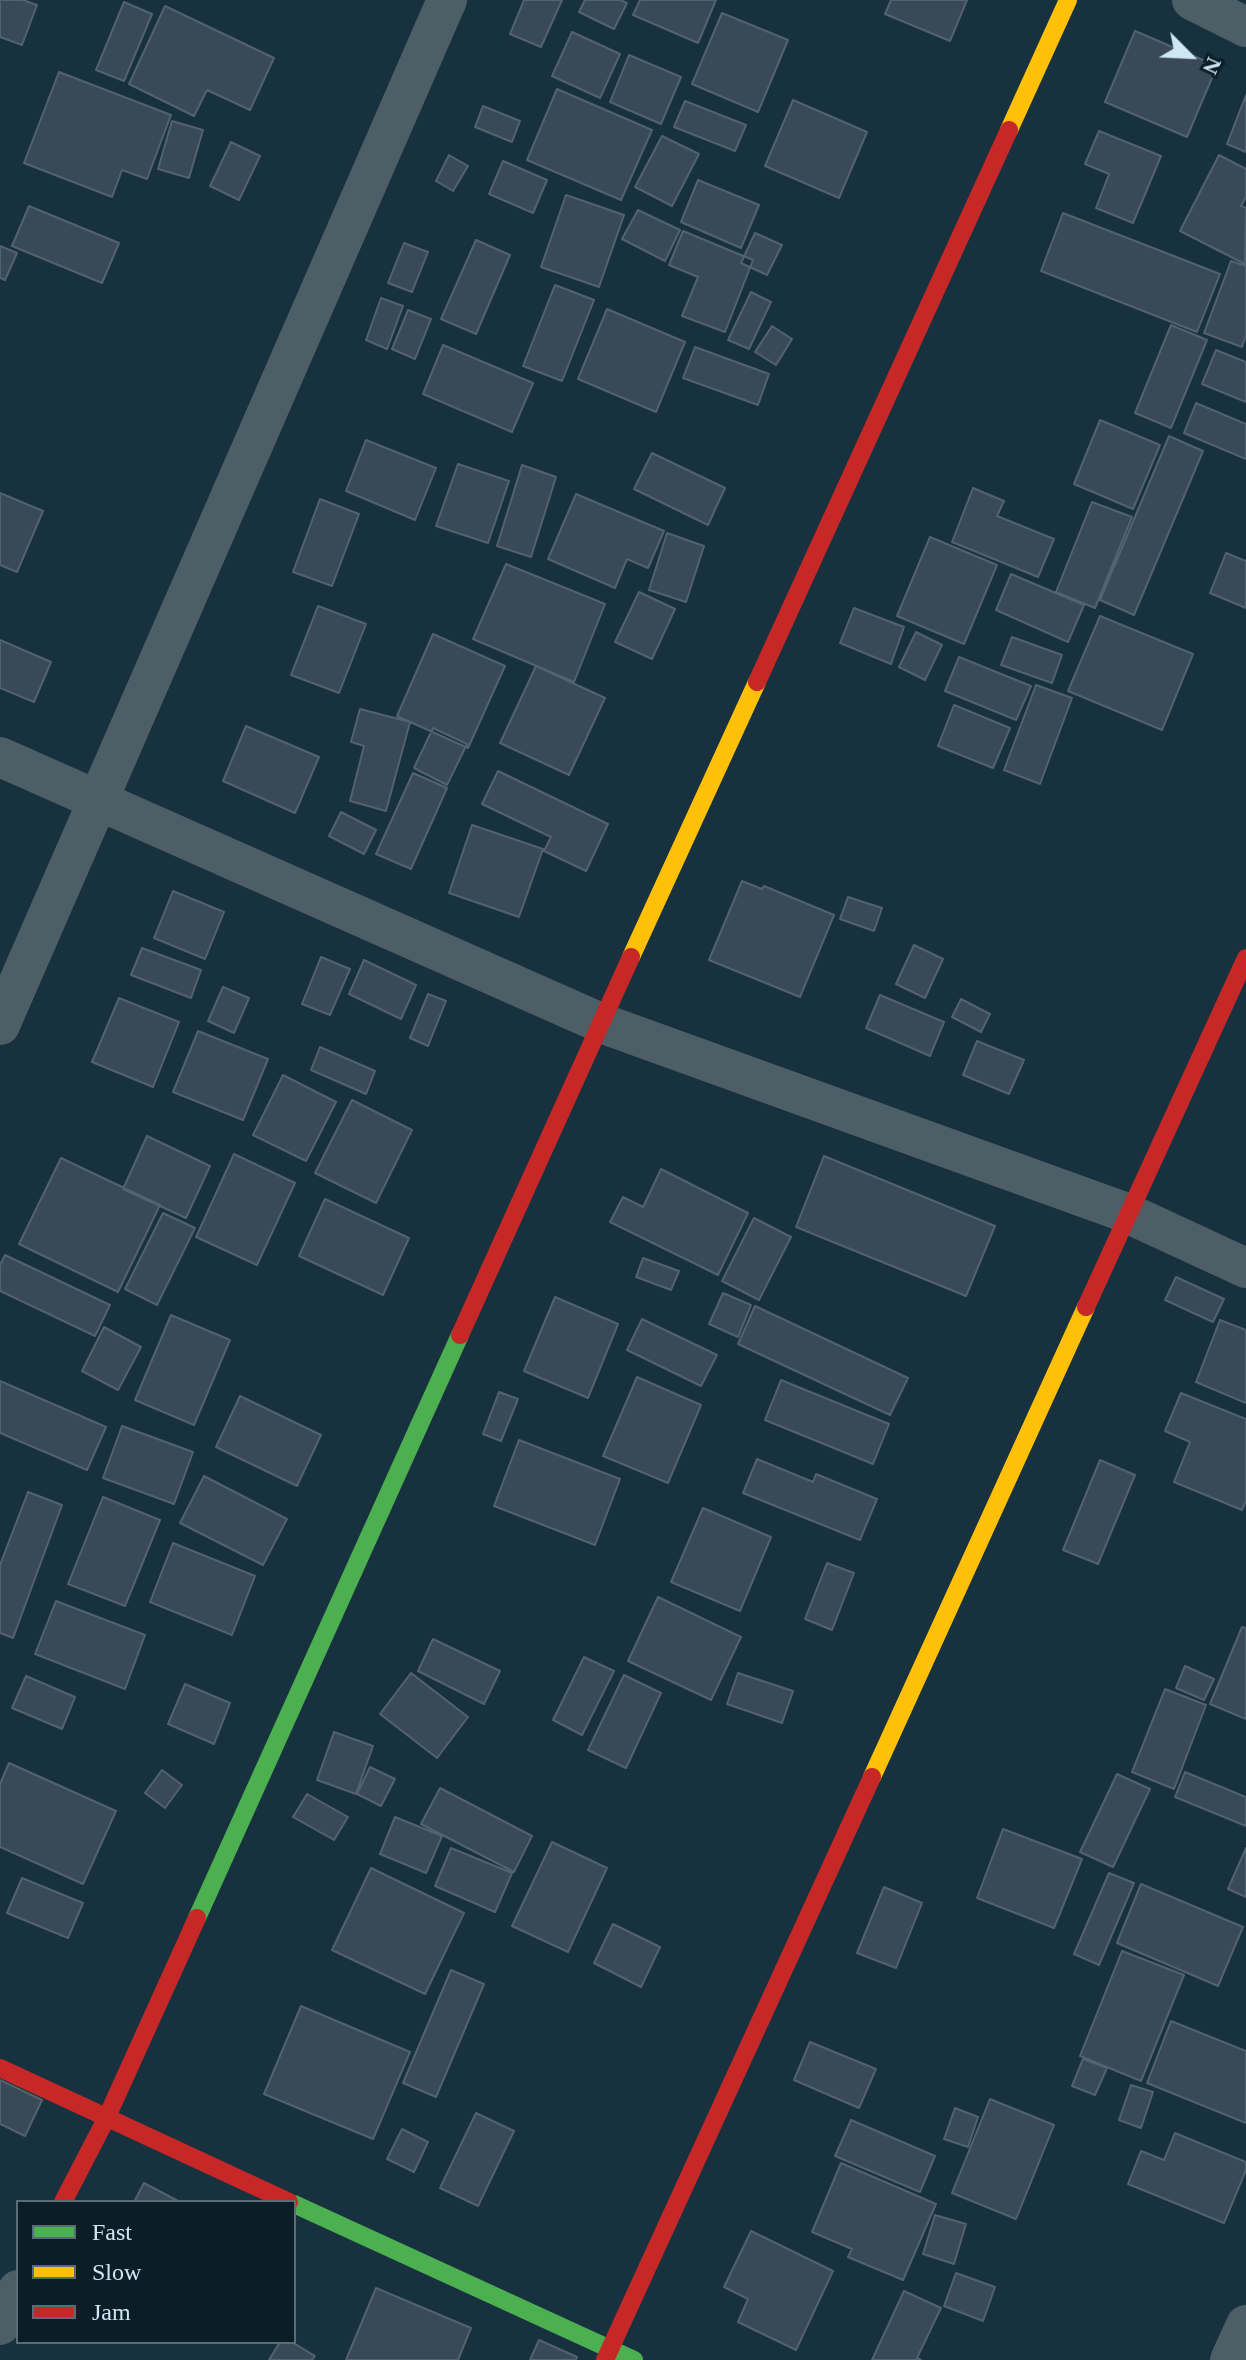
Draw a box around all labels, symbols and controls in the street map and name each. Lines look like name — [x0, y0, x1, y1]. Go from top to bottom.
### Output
north arrow — [1150, 16, 1230, 96]
text: N — [1198, 54, 1227, 78]
legend — [16, 2200, 296, 2344]
text: Fast — [92, 2219, 132, 2245]
text: Slow — [92, 2259, 141, 2285]
text: Jam — [92, 2299, 131, 2325]

